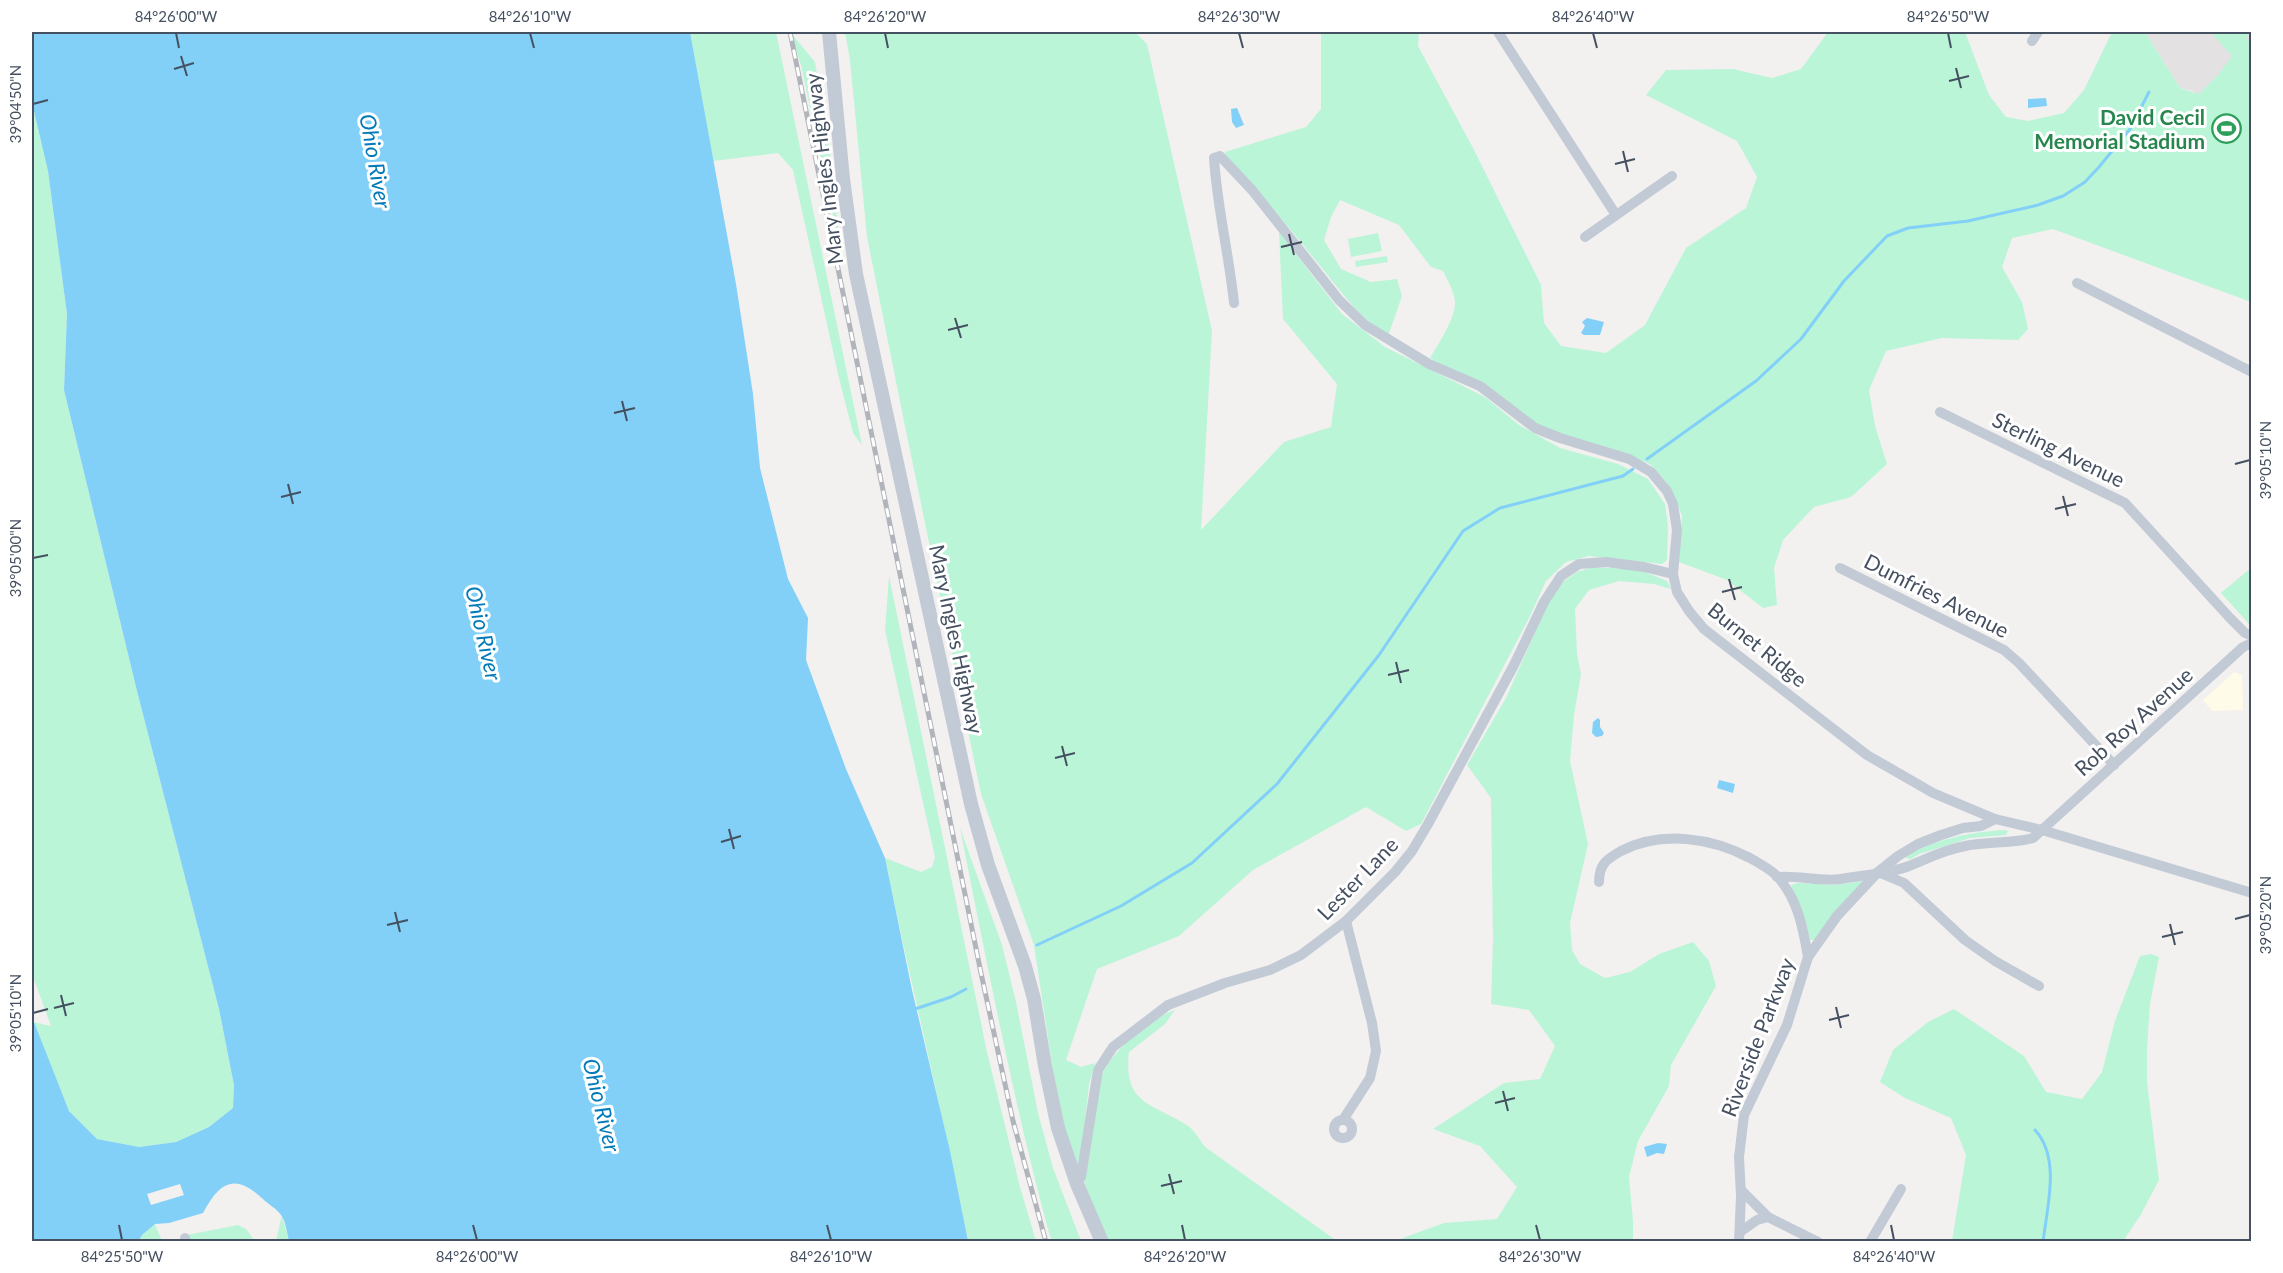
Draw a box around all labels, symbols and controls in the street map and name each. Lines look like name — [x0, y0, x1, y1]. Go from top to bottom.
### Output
text: 84°26'00"W — [135, 7, 218, 25]
text: 84°26'10"W — [489, 7, 572, 25]
text: 84°26'20"W — [844, 7, 927, 25]
text: 84°26'30"W — [1198, 7, 1281, 25]
text: 84°26'40"W — [1552, 7, 1635, 25]
text: 84°26'50"W — [1907, 7, 1990, 25]
text: 39°04'50"N — [6, 65, 24, 143]
street label: Mary Ingles Highway — [799, 72, 847, 266]
place label: David Cecil Memorial Stadium — [2034, 104, 2205, 153]
water label: Ohio River — [354, 112, 398, 211]
sports icon: David Cecil Memorial Stadium — [2210, 112, 2242, 144]
street label: Sterling Avenue — [1989, 406, 2129, 492]
text: 39°05'10"N — [2256, 421, 2274, 499]
text: 39°05'00"N — [6, 519, 24, 597]
street label: Mary Ingles Highway — [925, 542, 989, 736]
street label: Dumfries Avenue — [1860, 548, 2014, 642]
water label: Ohio River — [460, 583, 508, 683]
street label: Burnet Ridge — [1704, 597, 1812, 691]
street label: Rob Roy Avenue — [2069, 661, 2197, 781]
street label: Lester Lane — [1311, 831, 1403, 925]
text: 39°05'20"N — [2256, 876, 2274, 954]
street label: Riverside Parkway — [1715, 954, 1799, 1120]
text: 39°05'10"N — [6, 974, 24, 1052]
water label: Ohio River — [577, 1055, 627, 1155]
text: 84°25'50"W — [81, 1247, 164, 1265]
text: 84°26'00"W — [436, 1247, 519, 1265]
text: 84°26'10"W — [790, 1247, 873, 1265]
text: 84°26'20"W — [1144, 1247, 1227, 1265]
text: 84°26'30"W — [1499, 1247, 1582, 1265]
text: 84°26'40"W — [1853, 1247, 1936, 1265]

